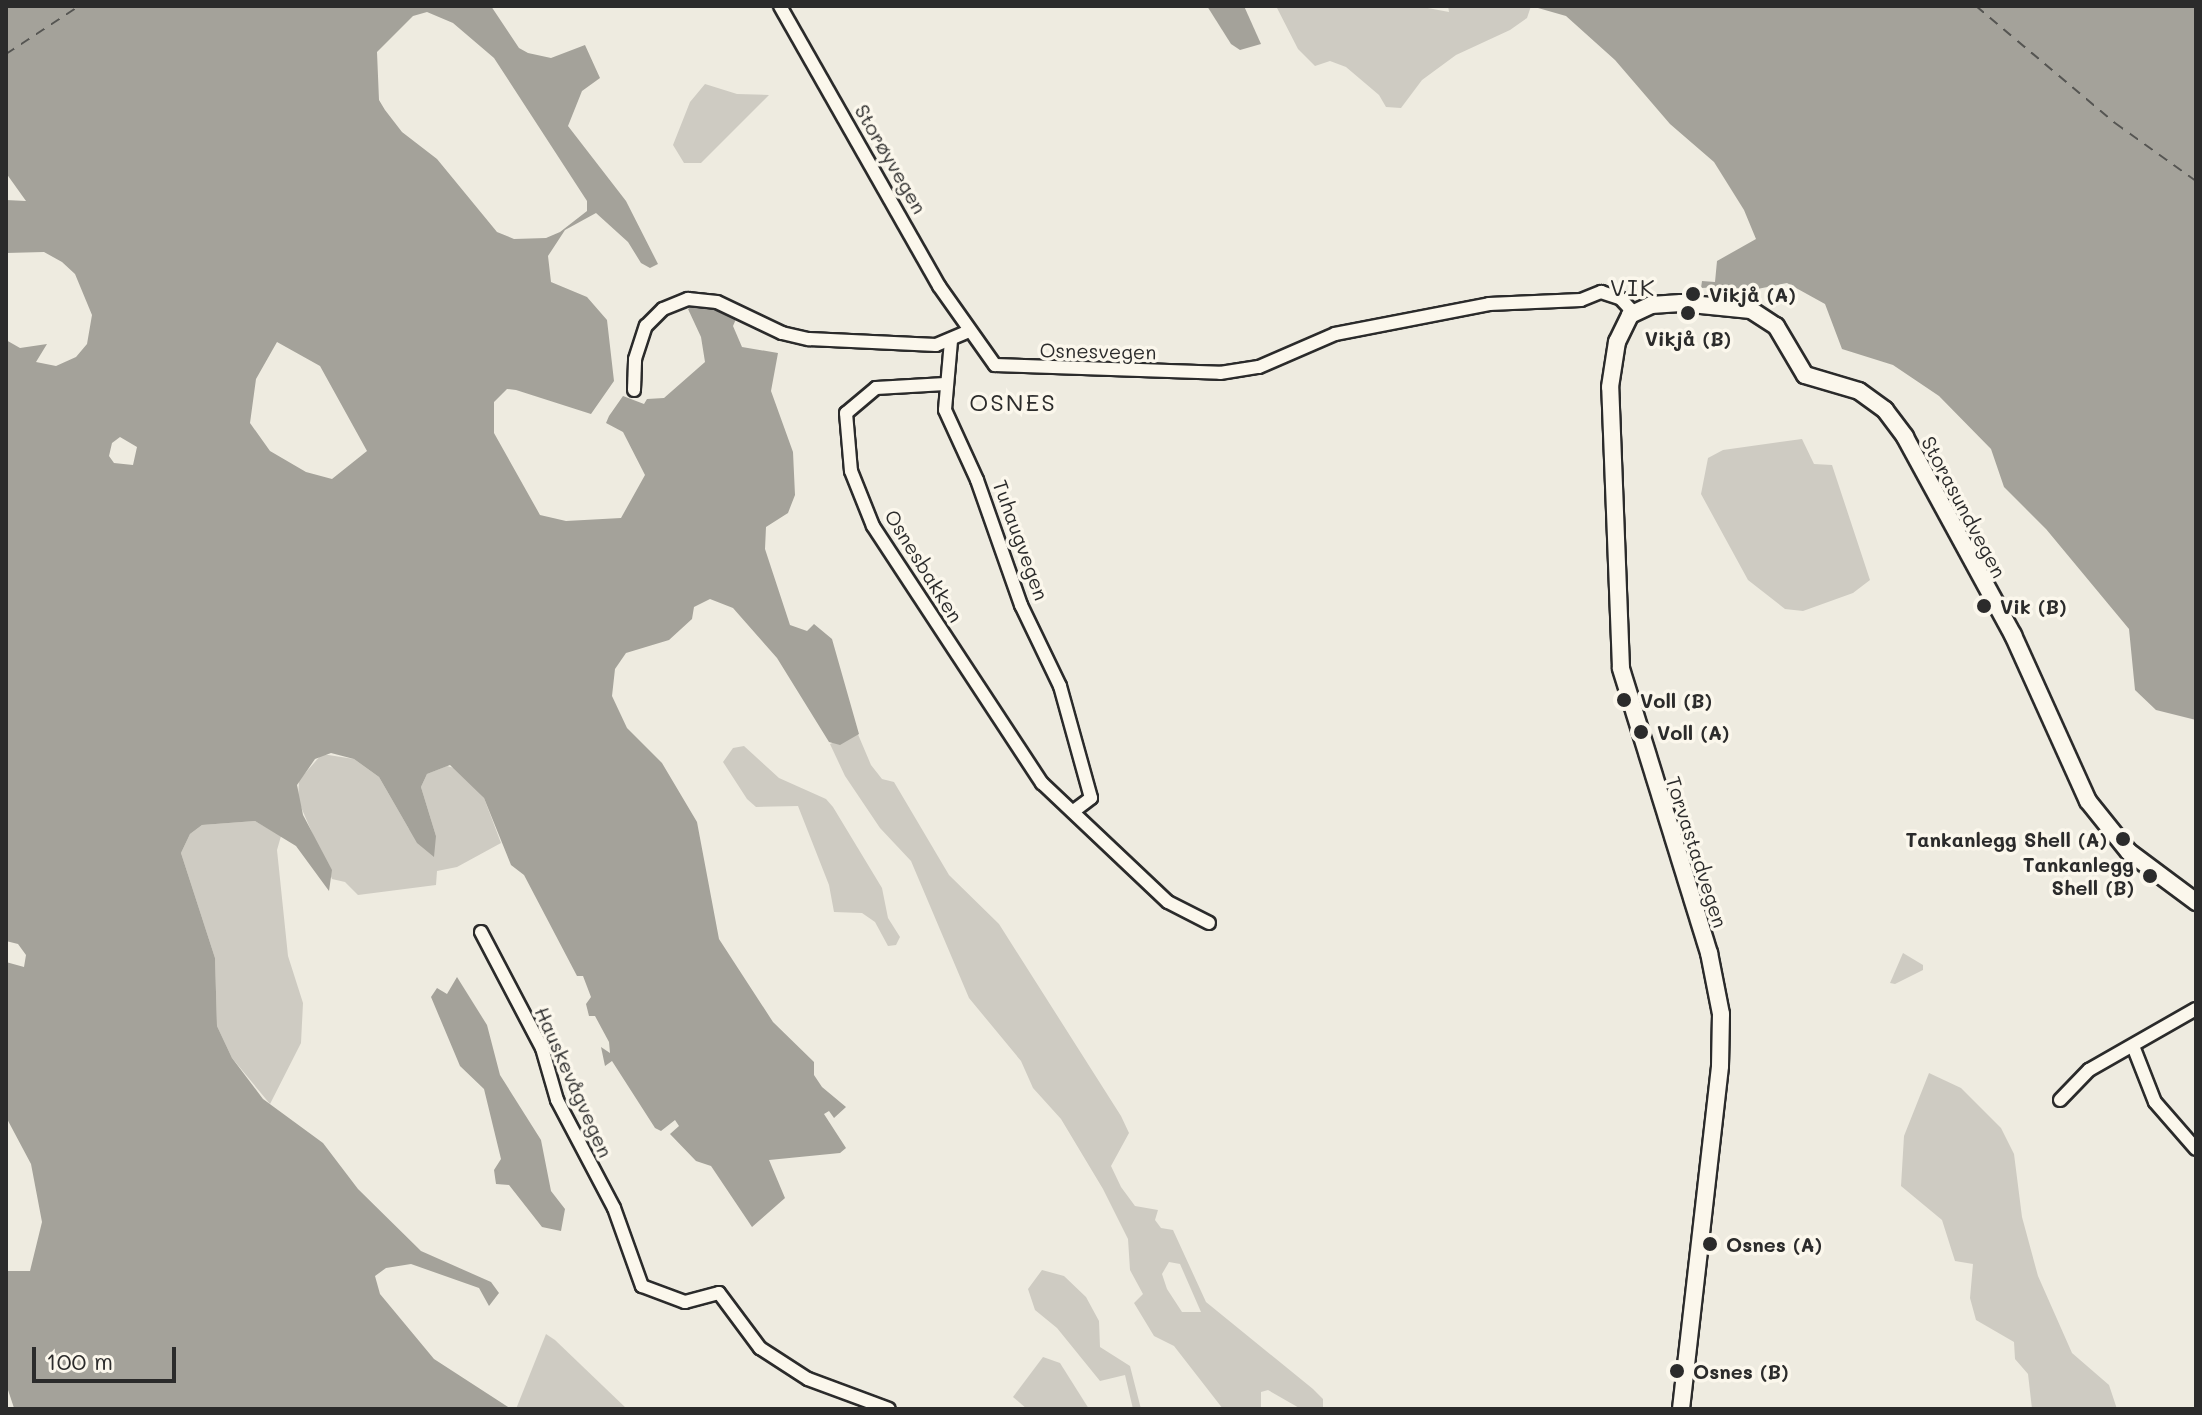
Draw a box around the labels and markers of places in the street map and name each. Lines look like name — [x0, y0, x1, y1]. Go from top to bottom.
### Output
place label: Vikjå (A) — [1709, 282, 1796, 306]
marker: Vikjå (A) — [1684, 285, 1702, 303]
marker: Vikjå (B) — [1679, 304, 1697, 322]
place label: Vikjå (B) — [1645, 326, 1731, 350]
place label: Vik (B) — [2000, 594, 2067, 618]
marker: Vik (B) — [1975, 597, 1993, 615]
place label: Voll (B) — [1640, 688, 1712, 712]
marker: Voll (B) — [1615, 691, 1633, 709]
place label: Voll (A) — [1657, 720, 1729, 744]
marker: Voll (A) — [1632, 723, 1650, 741]
place label: Tankanlegg Shell (A) — [1905, 827, 2107, 851]
marker: Tankanlegg Shell (A) — [2114, 830, 2132, 848]
place label: Tankanlegg Shell (B) — [2023, 852, 2134, 899]
marker: Tankanlegg Shell (B) — [2141, 867, 2159, 885]
place label: Osnes (A) — [1726, 1232, 1822, 1256]
marker: Osnes (A) — [1701, 1235, 1719, 1253]
place label: Osnes (B) — [1693, 1359, 1789, 1383]
marker: Osnes (B) — [1668, 1362, 1686, 1380]

